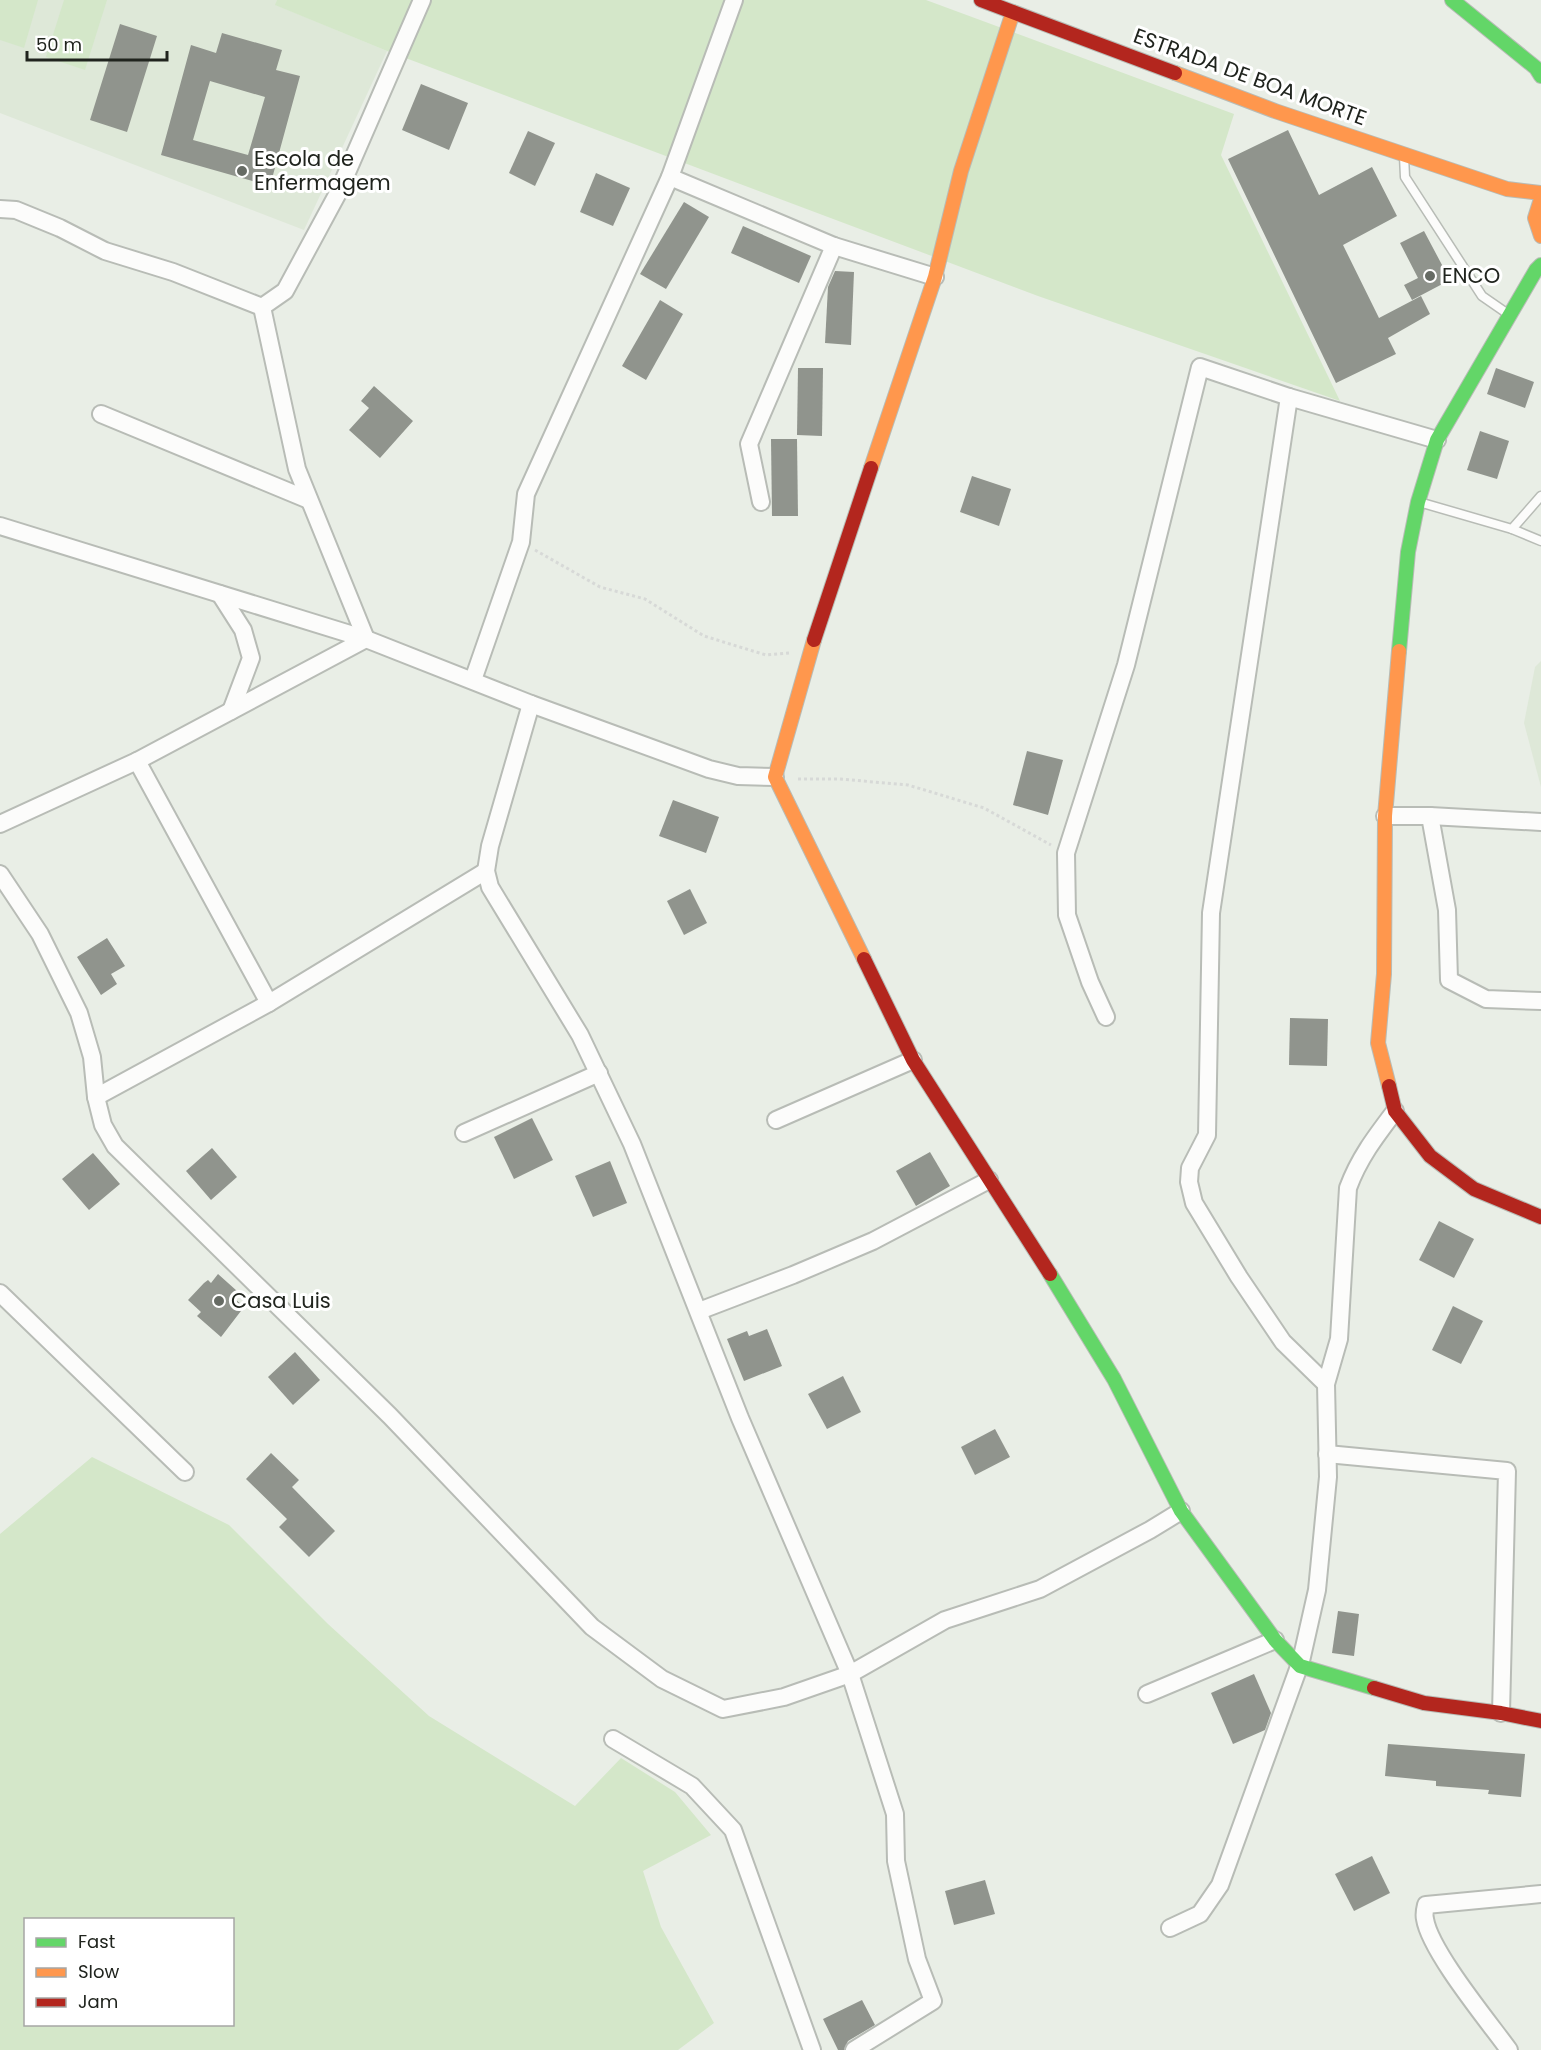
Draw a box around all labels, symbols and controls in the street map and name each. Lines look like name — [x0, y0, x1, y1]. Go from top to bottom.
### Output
street label: ESTRADA DE BOA MORTE — [1130, 21, 1371, 132]
scale bar — [27, 24, 166, 62]
text: 50 m — [36, 32, 82, 57]
place label: Escola de Enfermagem — [254, 144, 391, 197]
marker: Escola de Enfermagem — [235, 164, 249, 178]
place label: ENCO — [1442, 261, 1500, 290]
marker: ENCO — [1423, 269, 1437, 283]
place label: Casa Luis — [231, 1286, 331, 1315]
marker: Casa Luis — [212, 1294, 226, 1308]
legend — [24, 1918, 234, 2026]
text: Fast — [78, 1929, 115, 1954]
text: Slow — [78, 1959, 120, 1984]
text: Jam — [78, 1989, 118, 2014]

